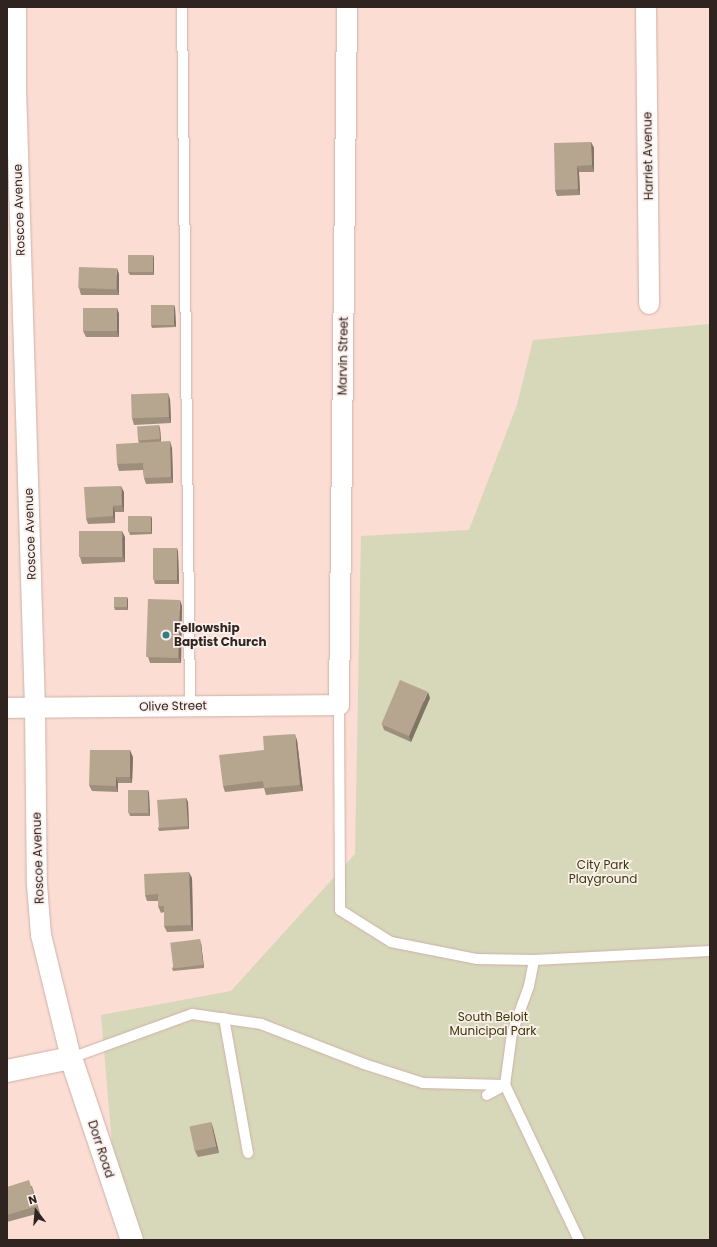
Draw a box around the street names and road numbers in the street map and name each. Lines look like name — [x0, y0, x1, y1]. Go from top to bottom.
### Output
street label: Harriet Avenue — [640, 112, 656, 200]
street label: Roscoe Avenue — [10, 164, 28, 256]
street label: Marvin Street — [335, 317, 351, 395]
street label: Roscoe Avenue — [21, 488, 39, 580]
street label: Olive Street — [139, 698, 207, 714]
street label: Roscoe Avenue — [29, 812, 47, 904]
street label: Dorr Road — [85, 1118, 117, 1180]

